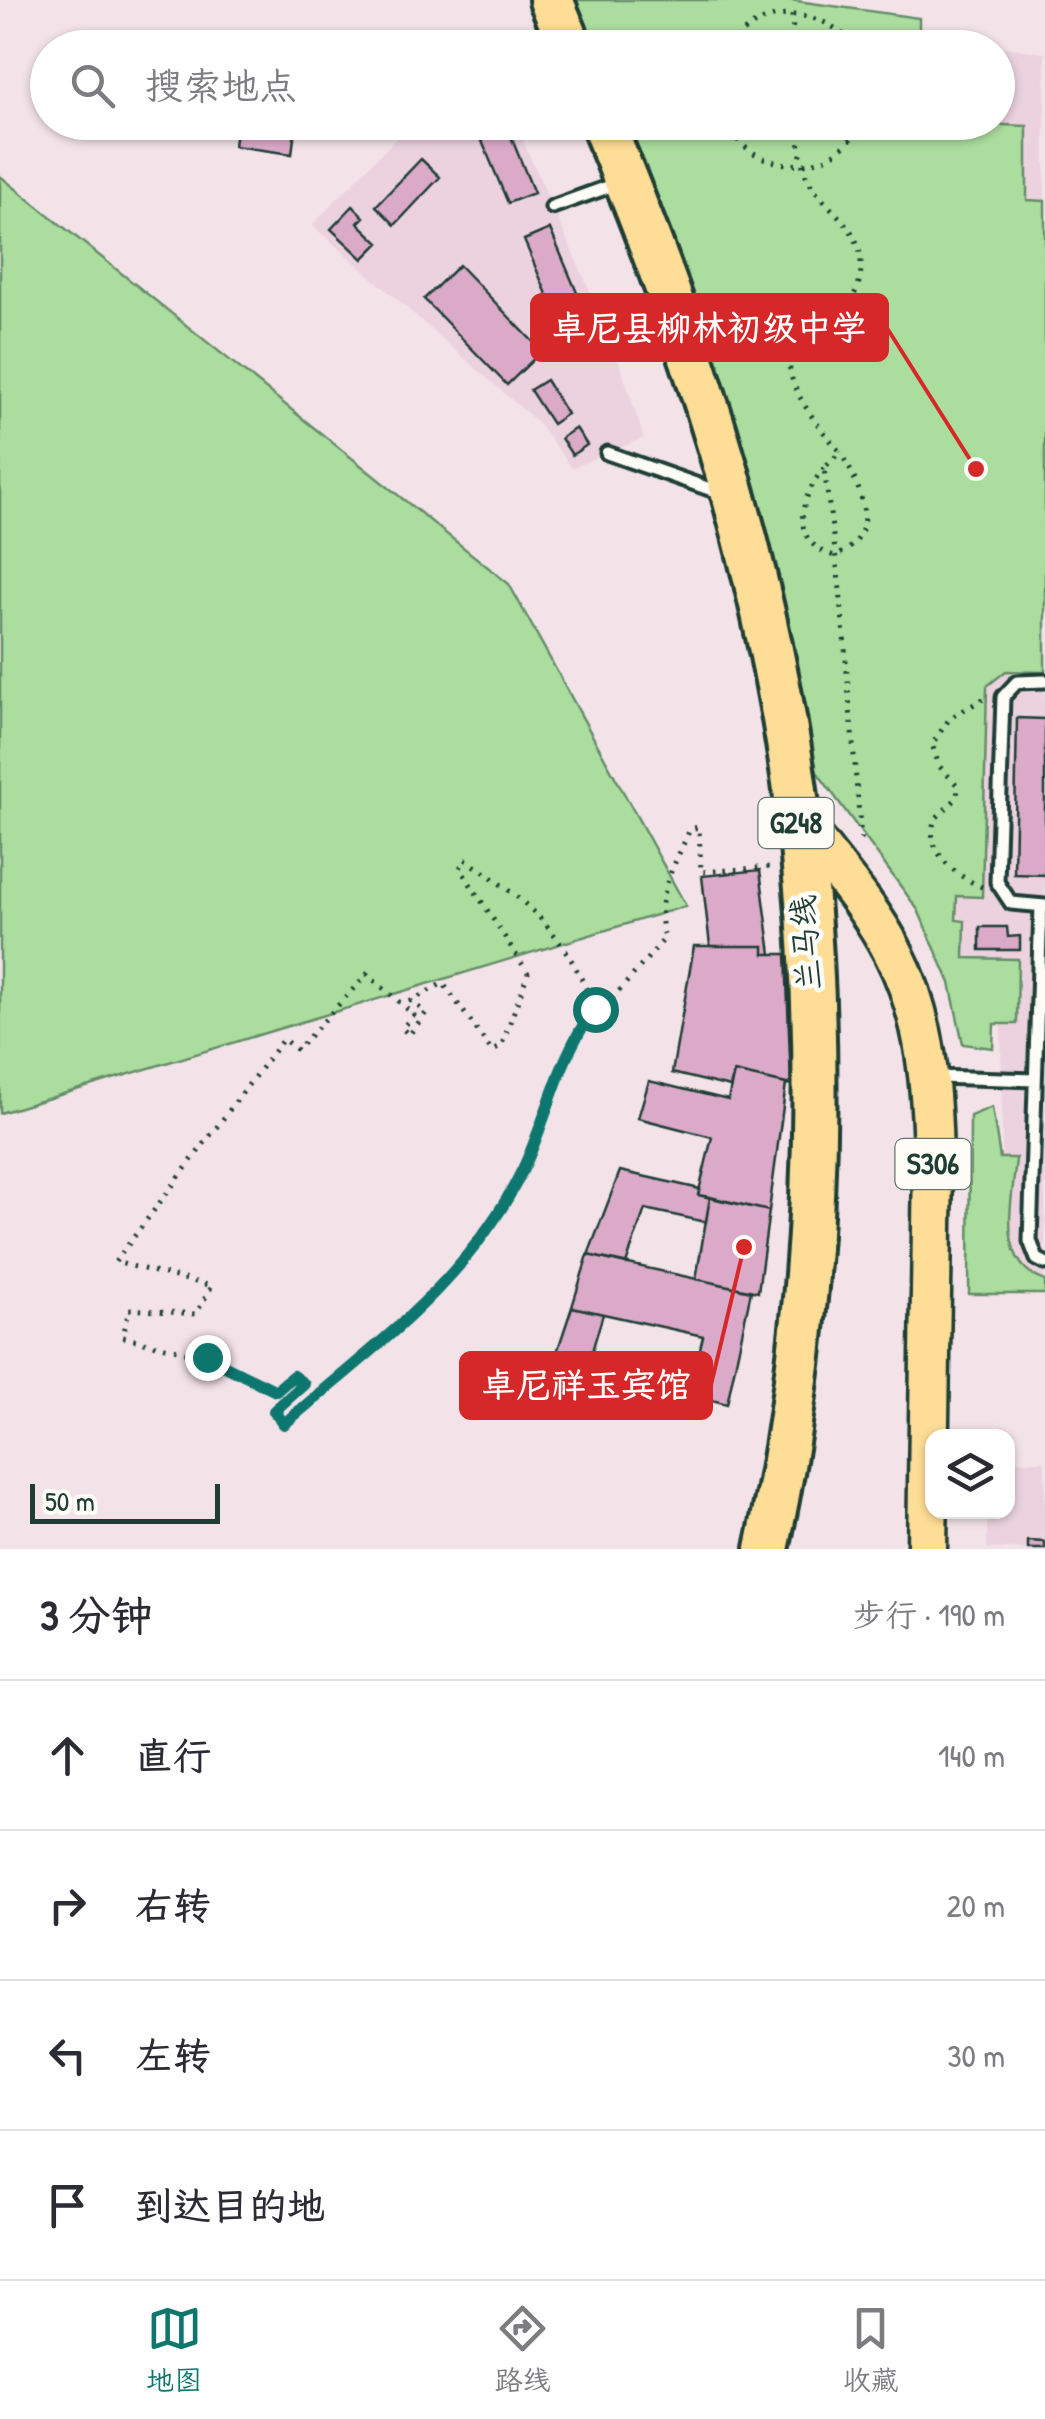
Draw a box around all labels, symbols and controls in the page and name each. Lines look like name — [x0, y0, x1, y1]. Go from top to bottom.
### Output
search box — [30, 30, 1015, 140]
icon: search — [65, 58, 120, 113]
text: 搜索地点 — [145, 59, 297, 111]
callout: 卓尼县柳林初级中学 — [532, 295, 887, 360]
text: 卓尼县柳林初级中学 — [551, 304, 867, 351]
road number: G248 — [758, 798, 834, 848]
street label: 兰马线 — [781, 894, 830, 992]
route start — [573, 987, 619, 1033]
road number: S306 — [896, 1139, 970, 1189]
route end — [185, 1335, 231, 1381]
callout: 卓尼祥玉宾馆 — [461, 1353, 711, 1418]
text: 卓尼祥玉宾馆 — [481, 1361, 691, 1408]
map controls — [925, 1429, 1015, 1519]
button: layers — [925, 1429, 1015, 1519]
scale bar — [30, 1479, 220, 1524]
text: 50 m — [45, 1482, 95, 1520]
text: 3 分钟 — [40, 1586, 152, 1643]
text: 步行 · 190 m — [853, 1593, 1005, 1636]
icon: ahead — [40, 1728, 95, 1783]
text: 直行 — [135, 1729, 211, 1781]
text: 140 m — [938, 1734, 1005, 1777]
icon: right — [40, 1878, 95, 1933]
text: 右转 — [135, 1879, 211, 1931]
text: 20 m — [947, 1884, 1005, 1927]
icon: left — [40, 2028, 95, 2083]
text: 左转 — [135, 2029, 211, 2081]
text: 30 m — [947, 2034, 1005, 2077]
icon: arrive — [40, 2178, 95, 2233]
text: 到达目的地 — [135, 2179, 325, 2231]
tab: 地图 — [146, 2301, 202, 2399]
tab: 路线 — [494, 2301, 551, 2399]
tab: 收藏 — [843, 2301, 899, 2399]

